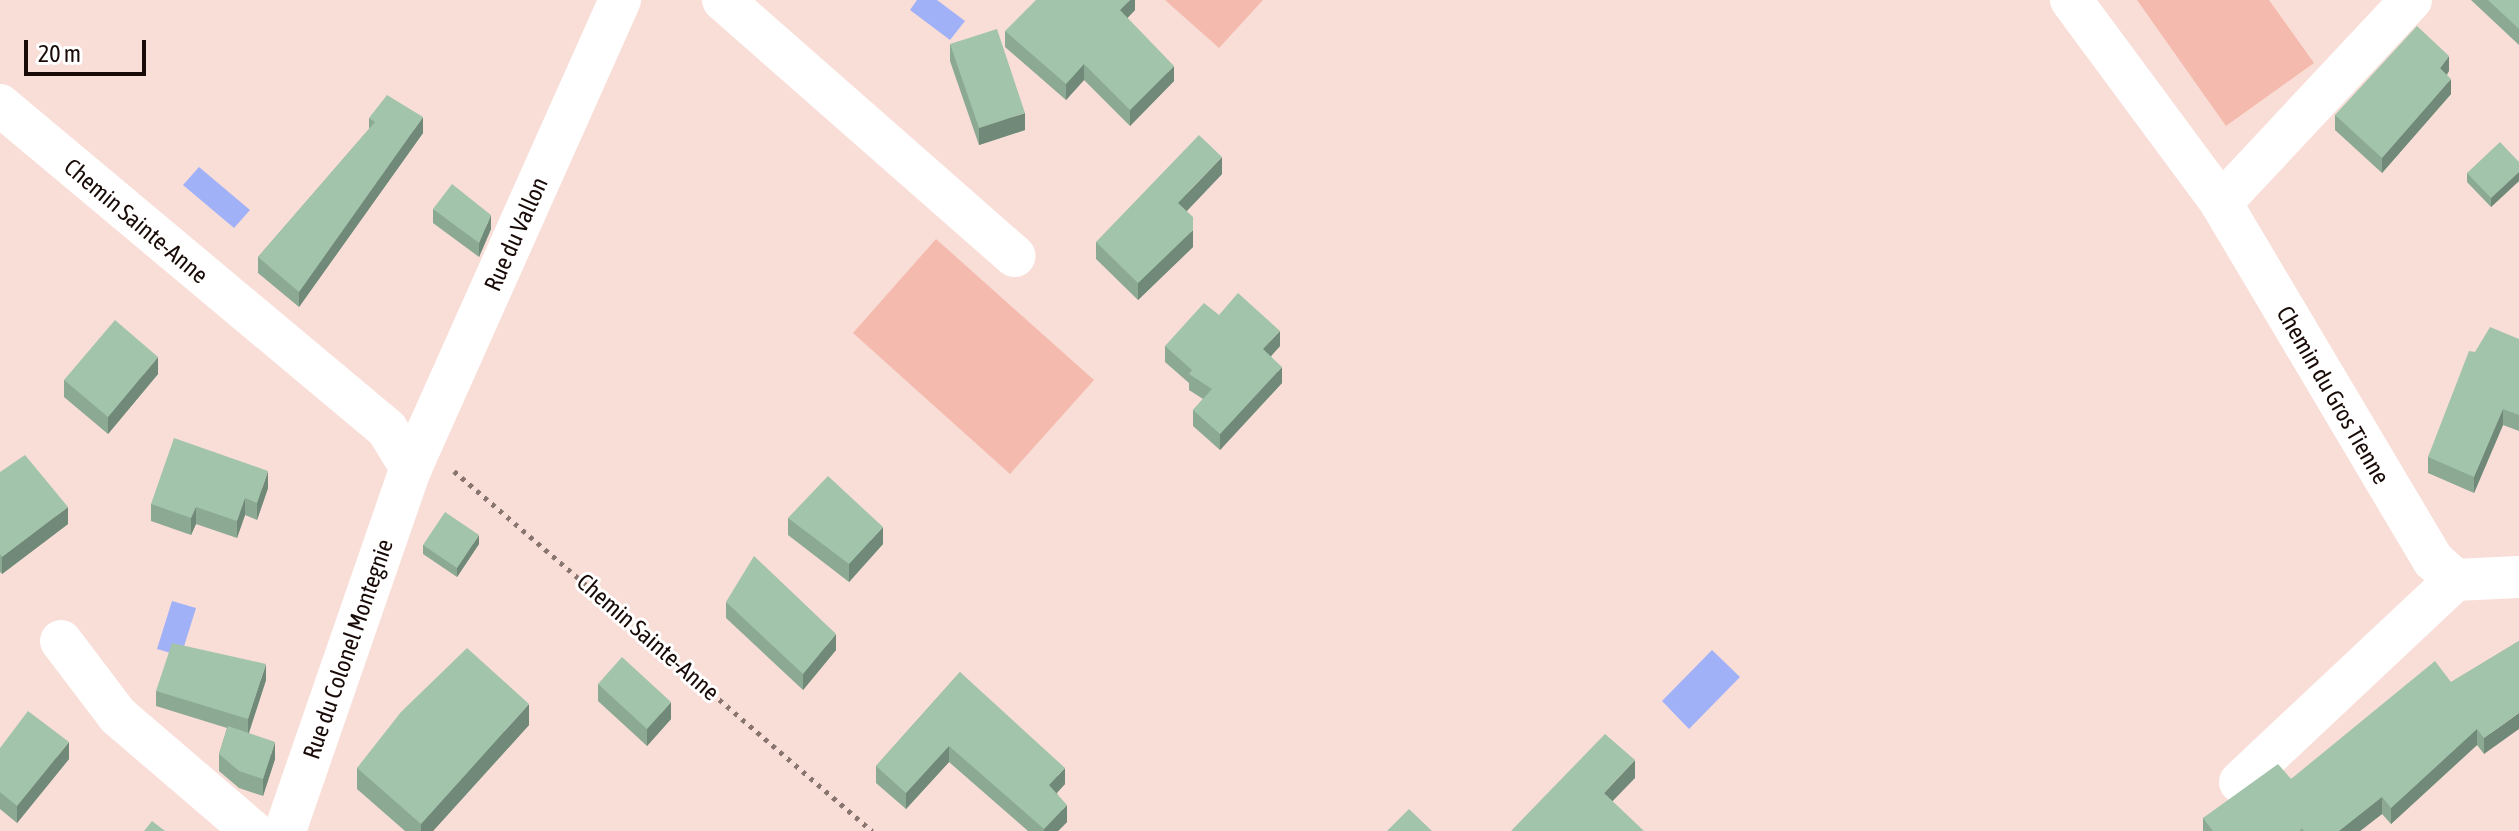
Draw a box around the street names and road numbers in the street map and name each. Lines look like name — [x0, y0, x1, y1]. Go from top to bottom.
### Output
street label: Chemin Sainte-Anne — [58, 152, 214, 290]
street label: Rue du Vallon — [478, 173, 554, 295]
street label: Chemin du Gros Tienne — [2270, 301, 2396, 489]
street label: Rue du Colonel Montegnie — [297, 535, 399, 763]
street label: Chemin Sainte-Anne — [571, 567, 725, 707]

